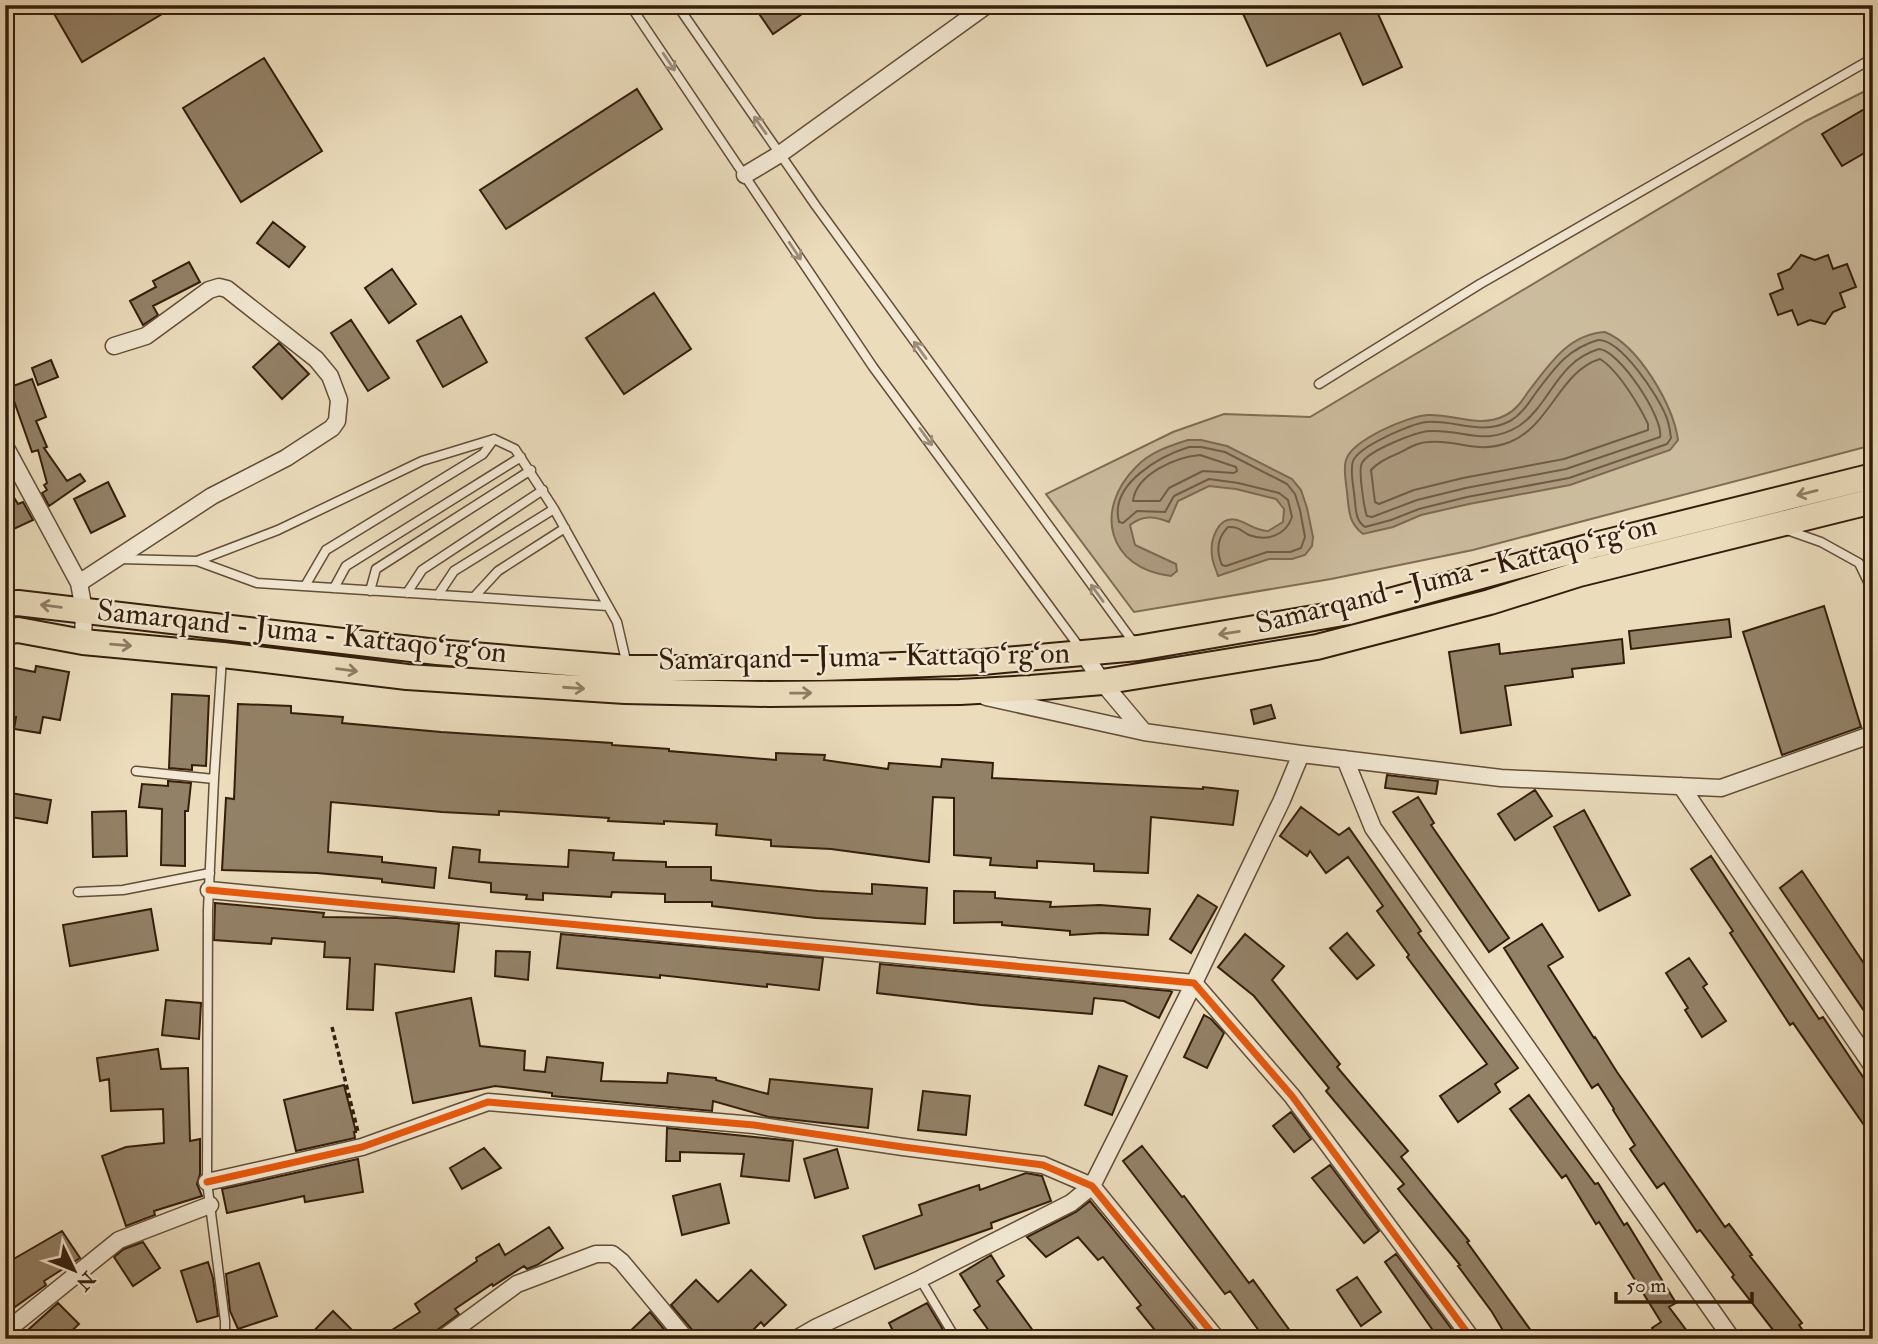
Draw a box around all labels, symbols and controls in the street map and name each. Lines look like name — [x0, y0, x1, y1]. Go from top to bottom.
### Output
one-way arrow — [661, 52, 676, 71]
one-way arrow — [753, 116, 767, 135]
one-way arrow — [788, 241, 803, 260]
one-way arrow — [913, 341, 927, 360]
one-way arrow — [918, 427, 933, 446]
one-way arrow — [1796, 487, 1818, 500]
street label: Samarqand - Juma - Kattaqo‘rg‘on — [1252, 507, 1661, 642]
one-way arrow — [1090, 584, 1105, 603]
street label: Samarqand - Juma - Kattaqo‘rg‘on — [95, 592, 509, 671]
one-way arrow — [40, 600, 63, 613]
one-way arrow — [1218, 627, 1241, 640]
street label: Samarqand - Juma - Kattaqo‘rg‘on — [658, 634, 1070, 679]
one-way arrow — [109, 639, 132, 652]
one-way arrow — [336, 663, 358, 676]
one-way arrow — [562, 682, 585, 695]
one-way arrow — [790, 687, 813, 700]
north arrow — [38, 1236, 108, 1306]
scale bar — [1616, 1260, 1752, 1304]
text: N — [70, 1266, 101, 1296]
text: 50 m — [1626, 1272, 1667, 1299]

